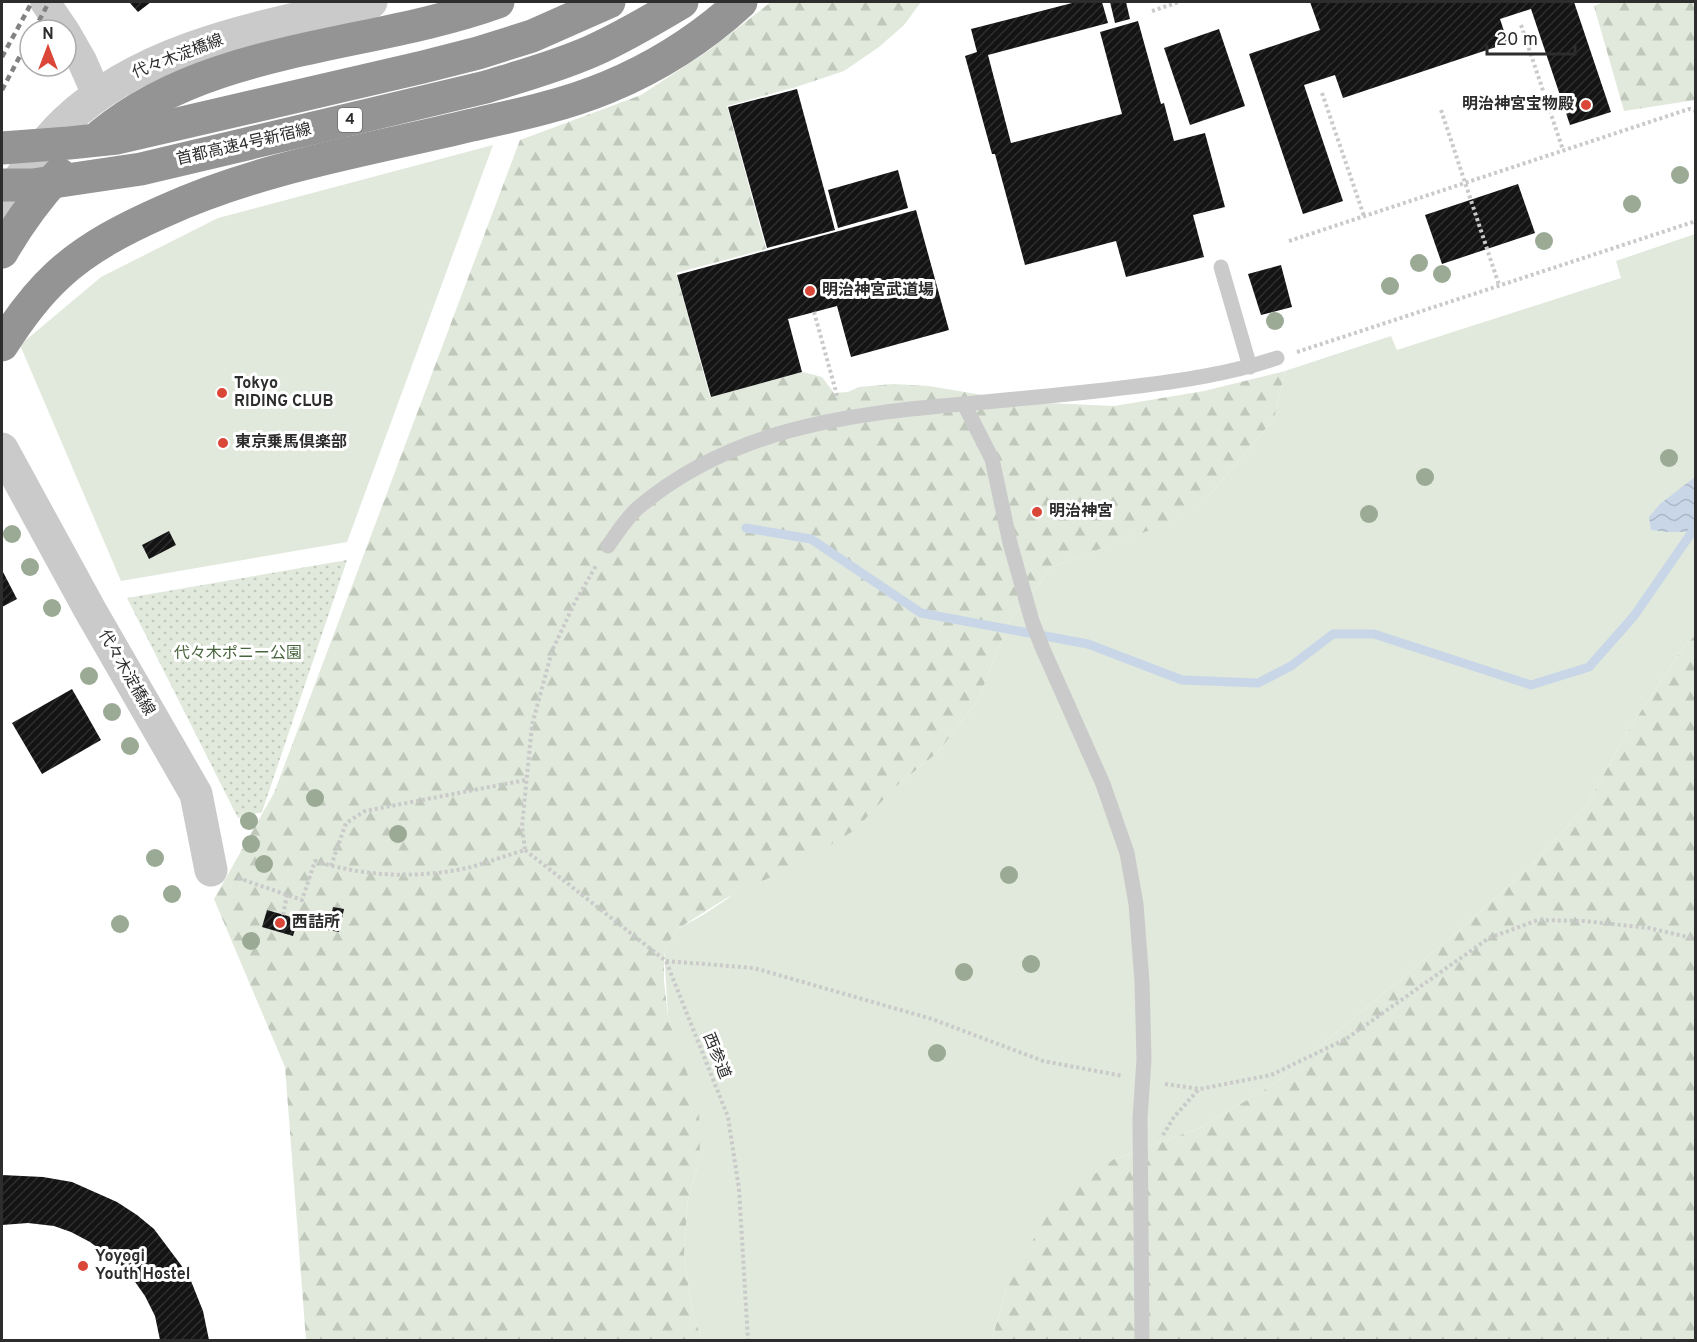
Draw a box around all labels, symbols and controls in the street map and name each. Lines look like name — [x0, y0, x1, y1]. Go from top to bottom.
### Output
north arrow — [18, 18, 78, 78]
scale bar — [1487, 18, 1576, 56]
text: N — [42, 25, 54, 45]
text: 20 m — [1496, 29, 1538, 52]
street label: 代々木淀橋線 — [130, 30, 226, 84]
place label: 明治神宮宝物殿 — [1462, 94, 1574, 115]
marker: 明治神宮宝物殿 — [1579, 98, 1593, 112]
road number: 4 — [338, 108, 362, 132]
street label: 首都高速4号新宿線 — [175, 120, 313, 170]
place label: 明治神宮武道場 — [822, 280, 934, 301]
marker: 明治神宮武道場 — [803, 284, 817, 298]
place label: Tokyo RIDING CLUB — [234, 374, 334, 412]
marker: Tokyo RIDING CLUB — [215, 386, 229, 400]
place label: 東京乗馬倶楽部 — [235, 433, 347, 453]
marker: 東京乗馬倶楽部 — [216, 436, 230, 450]
place label: 明治神宮 — [1049, 501, 1113, 522]
marker: 明治神宮 — [1030, 505, 1044, 519]
street label: 代々木淀橋線 — [93, 626, 159, 720]
park label: 代々木ポニー公園 — [174, 644, 302, 664]
place label: 西詰所 — [292, 913, 340, 933]
marker: 西詰所 — [273, 916, 287, 930]
street label: 西参道 — [698, 1030, 734, 1082]
place label: Yoyogi Youth Hostel — [95, 1247, 190, 1285]
marker: Yoyogi Youth Hostel — [76, 1259, 90, 1273]

